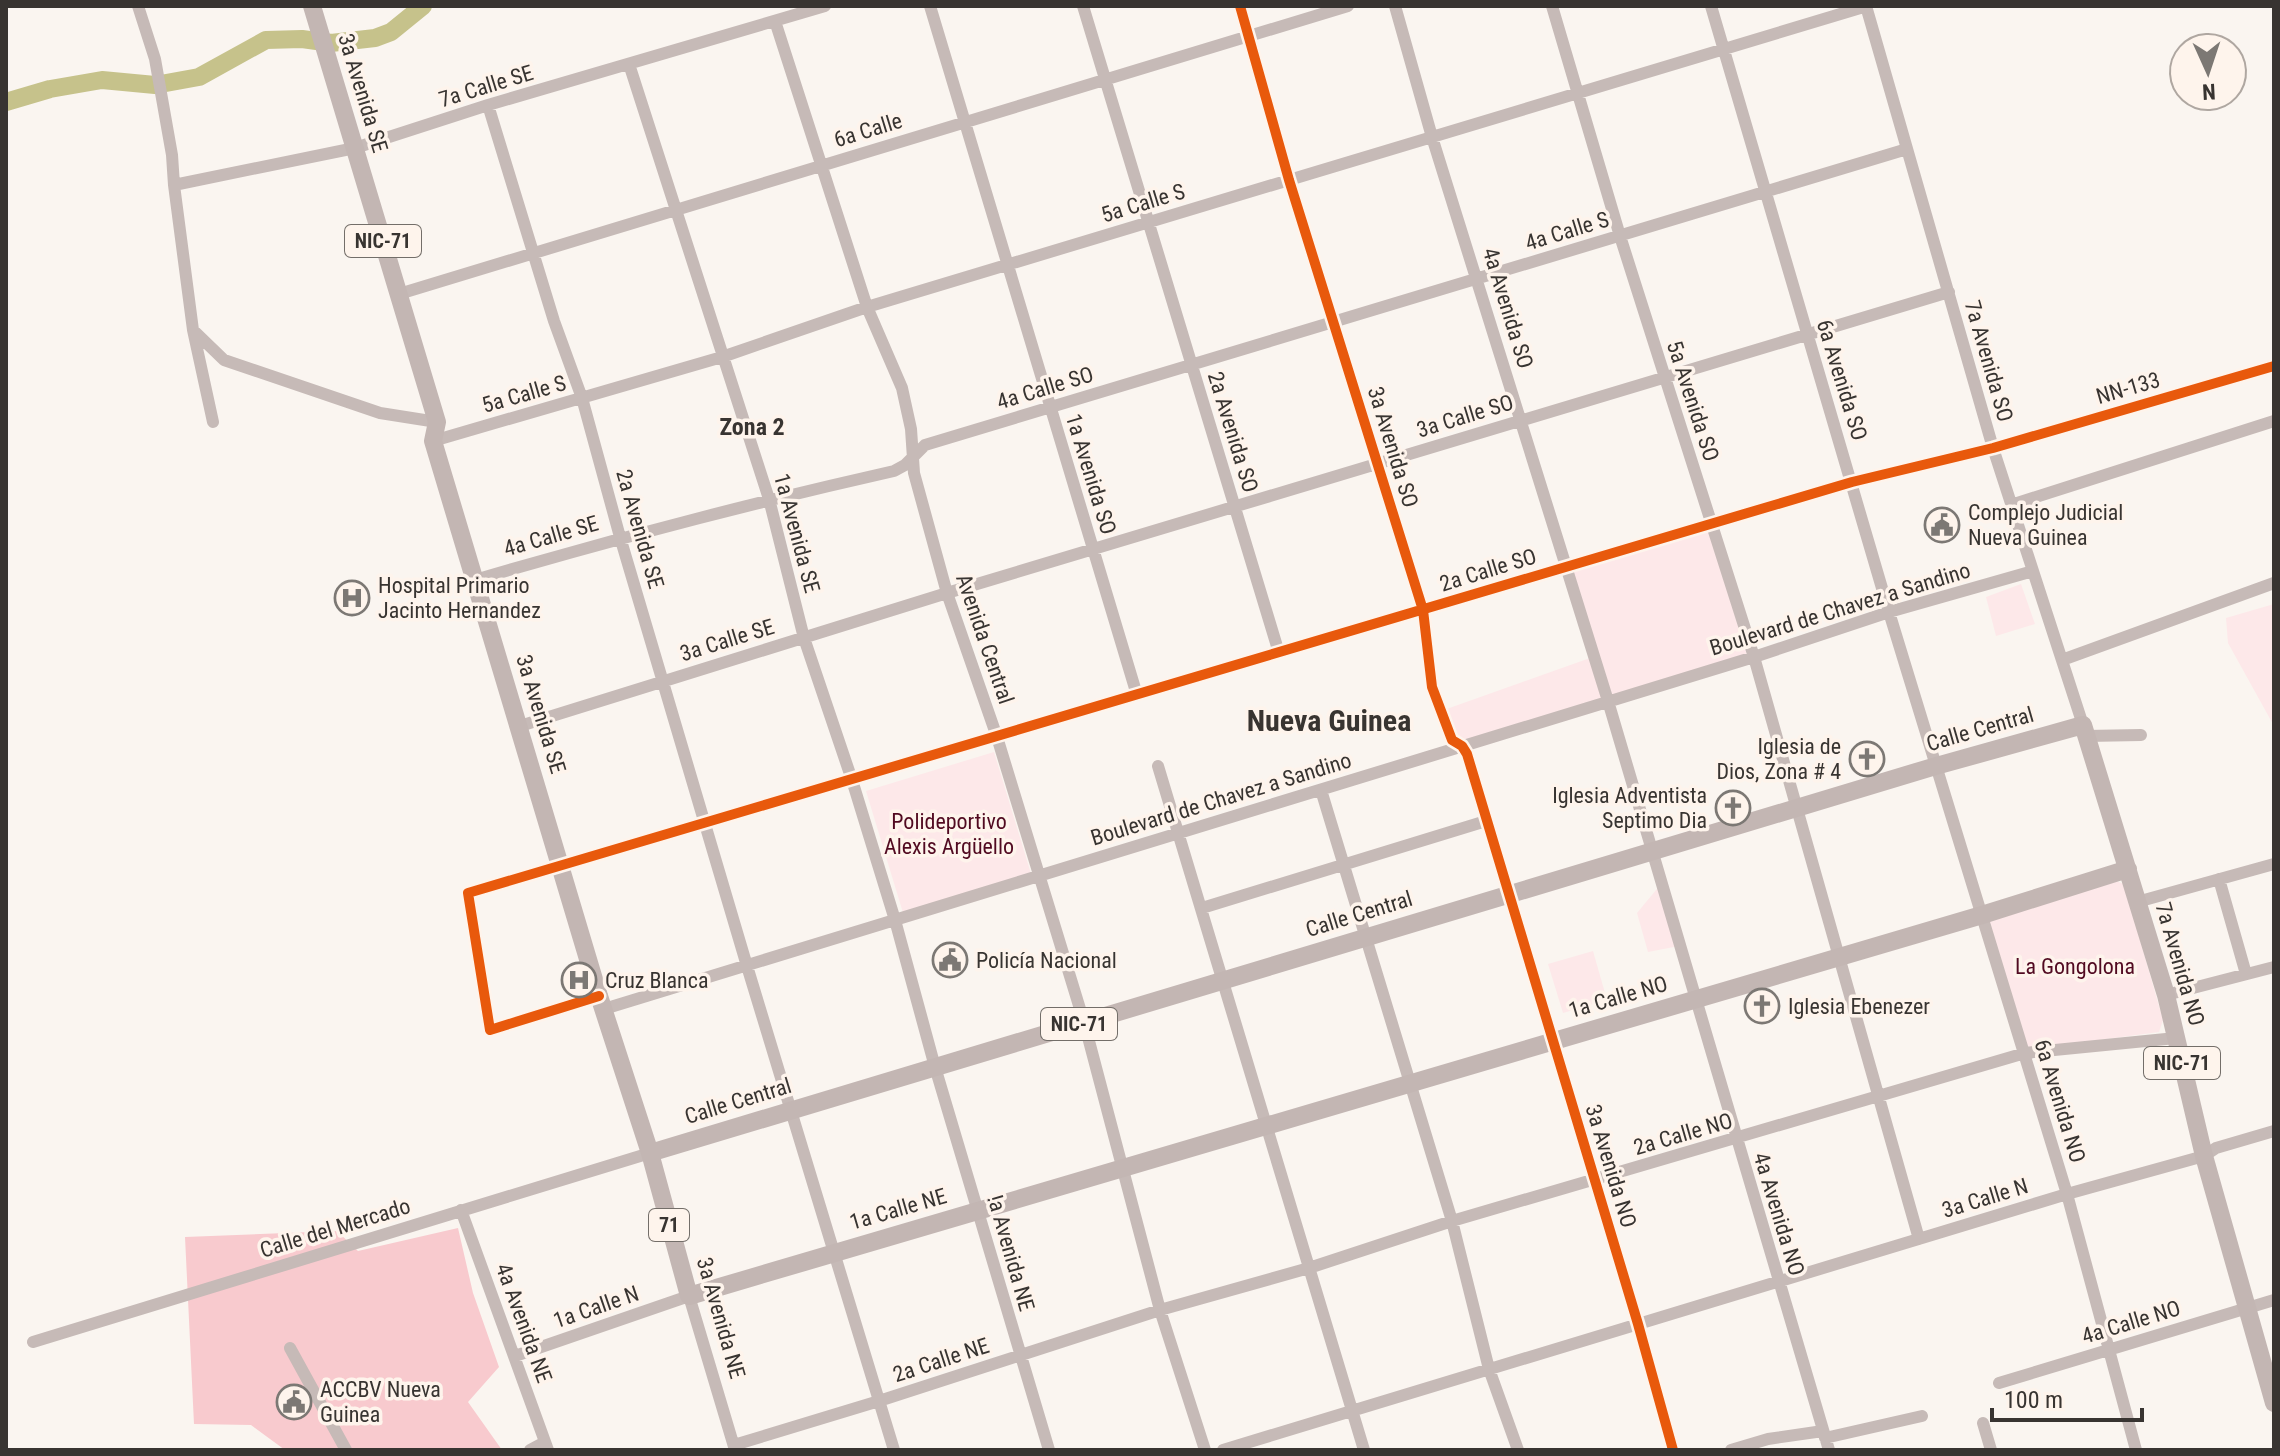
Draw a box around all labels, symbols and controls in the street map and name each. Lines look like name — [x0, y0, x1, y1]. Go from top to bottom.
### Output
street label: 3a Avenida SE — [333, 31, 393, 155]
north arrow — [2168, 32, 2248, 112]
street label: 7a Calle SE — [436, 60, 536, 112]
text: N — [2202, 79, 2216, 104]
street label: 6a Calle — [831, 108, 905, 152]
street label: 5a Calle S — [1098, 178, 1188, 228]
street label: 4a Calle S — [1522, 206, 1612, 256]
road number: NIC-71 — [345, 225, 421, 257]
street label: 4a Avenida SO — [1478, 245, 1538, 371]
street label: 7a Avenida SO — [1960, 297, 2018, 425]
street label: 6a Avenida SO — [1812, 317, 1872, 443]
street label: 5a Avenida SO — [1662, 338, 1724, 464]
street label: 4a Calle SO — [994, 361, 1096, 415]
street label: NN-133 — [2093, 367, 2163, 409]
street label: 2a Avenida SO — [1203, 369, 1263, 495]
street label: 5a Calle S — [479, 370, 569, 418]
street label: 3a Avenida SO — [1363, 384, 1423, 510]
street label: 3a Calle SO — [1414, 389, 1516, 443]
street label: 1a Avenida SO — [1061, 411, 1121, 537]
district label: Zona 2 — [719, 413, 785, 441]
street label: 2a Avenida SE — [611, 467, 669, 591]
street label: 1a Avenida SE — [769, 470, 825, 596]
place label: Complejo Judicial Nueva Guinea — [1968, 500, 2123, 550]
public building icon: Complejo Judicial Nueva Guinea — [1923, 506, 1961, 544]
street label: 4a Calle SE — [501, 511, 601, 561]
street label: 2a Calle SO — [1437, 543, 1539, 597]
street label: Boulevard de Chavez a Sandino — [1707, 557, 1973, 661]
street label: Avenida Central — [951, 571, 1019, 707]
place label: Hospital Primario Jacinto Hernandez — [378, 573, 541, 623]
hospital icon: Hospital Primario Jacinto Hernandez — [333, 579, 371, 617]
street label: 3a Calle SE — [677, 614, 777, 666]
street label: 3a Avenida SE — [511, 652, 571, 776]
street label: Calle Central — [1924, 702, 2036, 756]
district label: Nueva Guinea — [1247, 703, 1411, 738]
place label: Iglesia de Dios, Zona # 4 — [1716, 734, 1841, 784]
church icon: Iglesia de Dios, Zona # 4 — [1848, 740, 1886, 778]
street label: Boulevard de Chavez a Sandino — [1088, 747, 1354, 851]
place label: Iglesia Adventista Septimo Dia — [1552, 783, 1707, 833]
church icon: Iglesia Adventista Septimo Dia — [1714, 789, 1752, 827]
park label: Polideportivo Alexis Argüello — [884, 809, 1014, 859]
street label: Calle Central — [1303, 886, 1415, 942]
street label: 7a Avenida NO — [2150, 899, 2210, 1029]
public building icon: Policía Nacional — [931, 941, 969, 979]
place label: Policía Nacional — [976, 948, 1117, 973]
park label: La Gongolona — [2015, 954, 2135, 979]
hospital icon: Cruz Blanca — [560, 961, 598, 999]
place label: Cruz Blanca — [605, 968, 708, 993]
street label: 1a Calle NO — [1566, 971, 1670, 1023]
church icon: Iglesia Ebenezer — [1743, 987, 1781, 1025]
place label: Iglesia Ebenezer — [1788, 994, 1930, 1019]
road number: NIC-71 — [1041, 1008, 1117, 1040]
street label: 6a Avenida NO — [2029, 1037, 2091, 1165]
road number: NIC-71 — [2144, 1047, 2220, 1079]
street label: Calle Central — [682, 1073, 794, 1129]
street label: 3a Avenida NO — [1580, 1102, 1642, 1230]
street label: 2a Calle NO — [1631, 1108, 1735, 1160]
street label: 4a Avenida NO — [1748, 1150, 1810, 1278]
street label: 3a Calle N — [1939, 1173, 2031, 1223]
street label: 1a Calle NE — [847, 1183, 949, 1235]
street label: !a Avenida NE — [983, 1192, 1040, 1314]
street label: Calle del Mercado — [257, 1193, 413, 1263]
road number: 71 — [649, 1209, 689, 1241]
street label: 3a Avenida NE — [692, 1254, 750, 1382]
street label: 4a Avenida NE — [491, 1260, 557, 1386]
street label: 1a Calle N — [550, 1281, 642, 1333]
street label: 4a Calle NO — [2079, 1295, 2183, 1349]
street label: 2a Calle NE — [890, 1333, 992, 1387]
scale bar — [1992, 1372, 2142, 1422]
place label: ACCBV Nueva Guinea — [320, 1377, 441, 1427]
public building icon: ACCBV Nueva Guinea — [275, 1383, 313, 1421]
text: 100 m — [2004, 1386, 2063, 1414]

